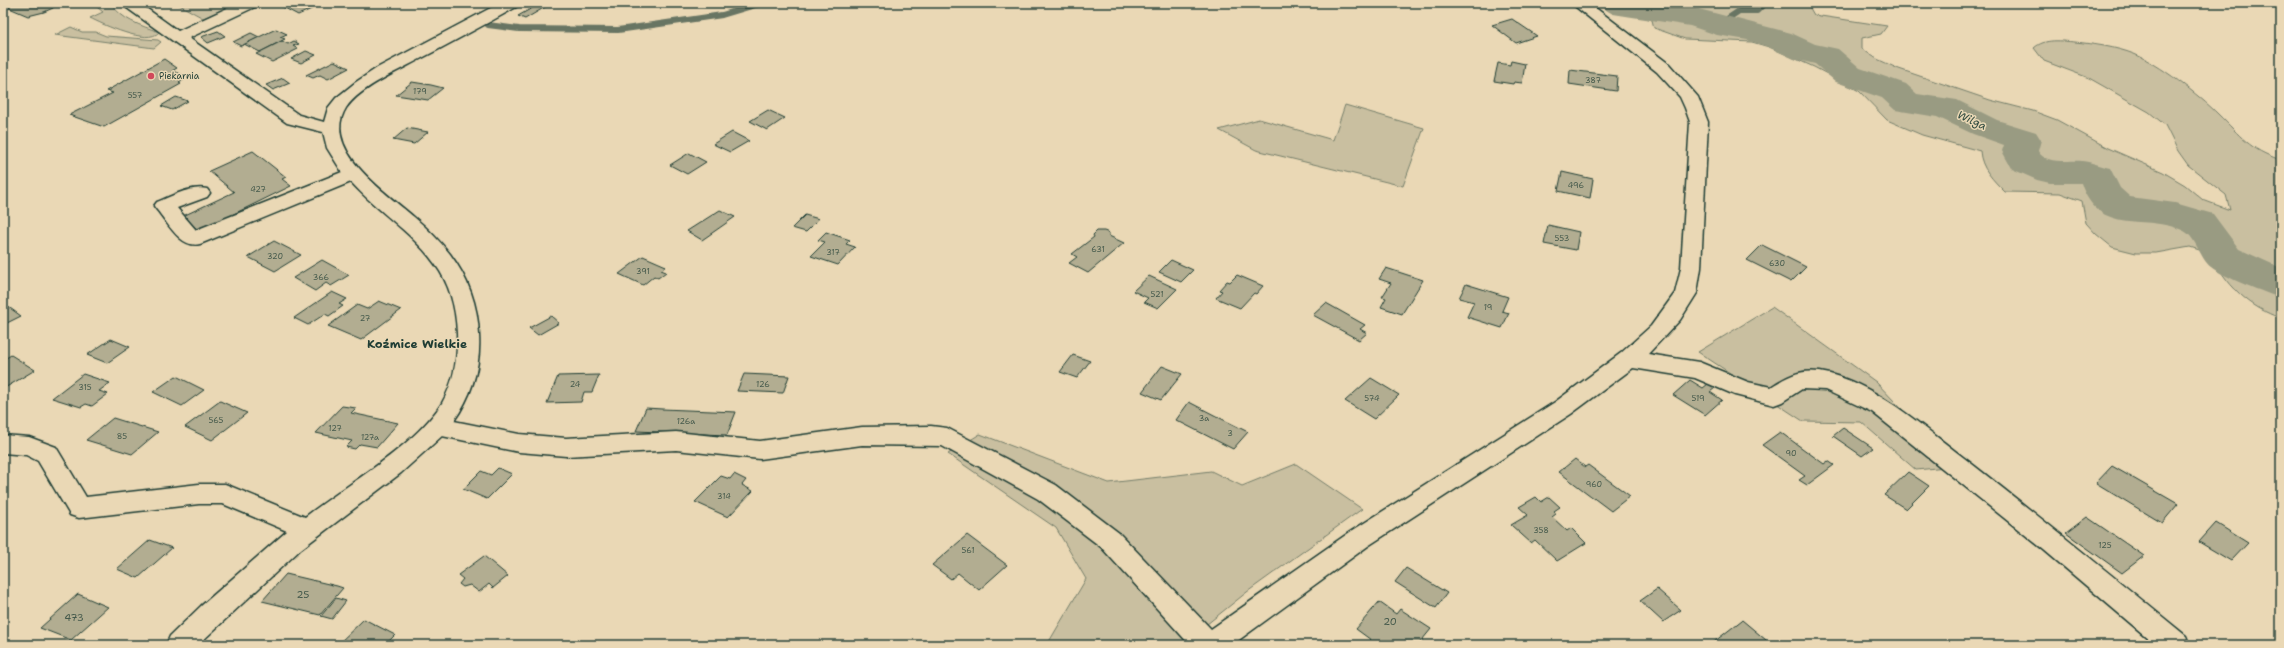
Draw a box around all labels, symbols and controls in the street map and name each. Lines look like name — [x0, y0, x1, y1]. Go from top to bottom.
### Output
place label: Piekarnia — [159, 70, 200, 82]
marker: Piekarnia — [146, 71, 156, 81]
house number: 387 — [1585, 75, 1601, 86]
house number: 179 — [413, 86, 427, 97]
house number: 557 — [128, 90, 143, 101]
water label: Wilga — [1955, 107, 1989, 134]
house number: 496 — [1568, 180, 1585, 191]
house number: 427 — [250, 184, 266, 195]
house number: 553 — [1555, 233, 1569, 244]
house number: 631 — [1091, 244, 1105, 255]
house number: 317 — [826, 247, 840, 258]
house number: 320 — [267, 251, 283, 262]
house number: 630 — [1769, 258, 1785, 269]
house number: 391 — [636, 266, 650, 277]
house number: 366 — [313, 272, 330, 283]
house number: 521 — [1150, 289, 1164, 300]
house number: 19 — [1484, 302, 1492, 313]
house number: 27 — [360, 313, 371, 324]
district label: Koźmice Wielkie — [367, 336, 467, 352]
house number: 24 — [570, 379, 581, 390]
house number: 126 — [756, 379, 770, 390]
house number: 315 — [78, 382, 92, 393]
house number: 574 — [1364, 393, 1380, 404]
house number: 519 — [1691, 393, 1705, 404]
house number: 3a — [1199, 413, 1209, 424]
house number: 565 — [209, 415, 224, 426]
house number: 126a — [677, 416, 695, 427]
house number: 127 — [328, 423, 342, 434]
house number: 3 — [1227, 428, 1233, 439]
house number: 85 — [117, 431, 127, 442]
house number: 127a — [361, 432, 379, 443]
house number: 90 — [1785, 448, 1797, 459]
house number: 960 — [1586, 479, 1602, 490]
house number: 314 — [717, 491, 731, 502]
house number: 358 — [1533, 525, 1549, 536]
house number: 125 — [2098, 540, 2112, 551]
house number: 561 — [961, 545, 975, 556]
house number: 25 — [297, 588, 309, 601]
house number: 473 — [64, 611, 84, 624]
house number: 20 — [1383, 615, 1397, 628]

